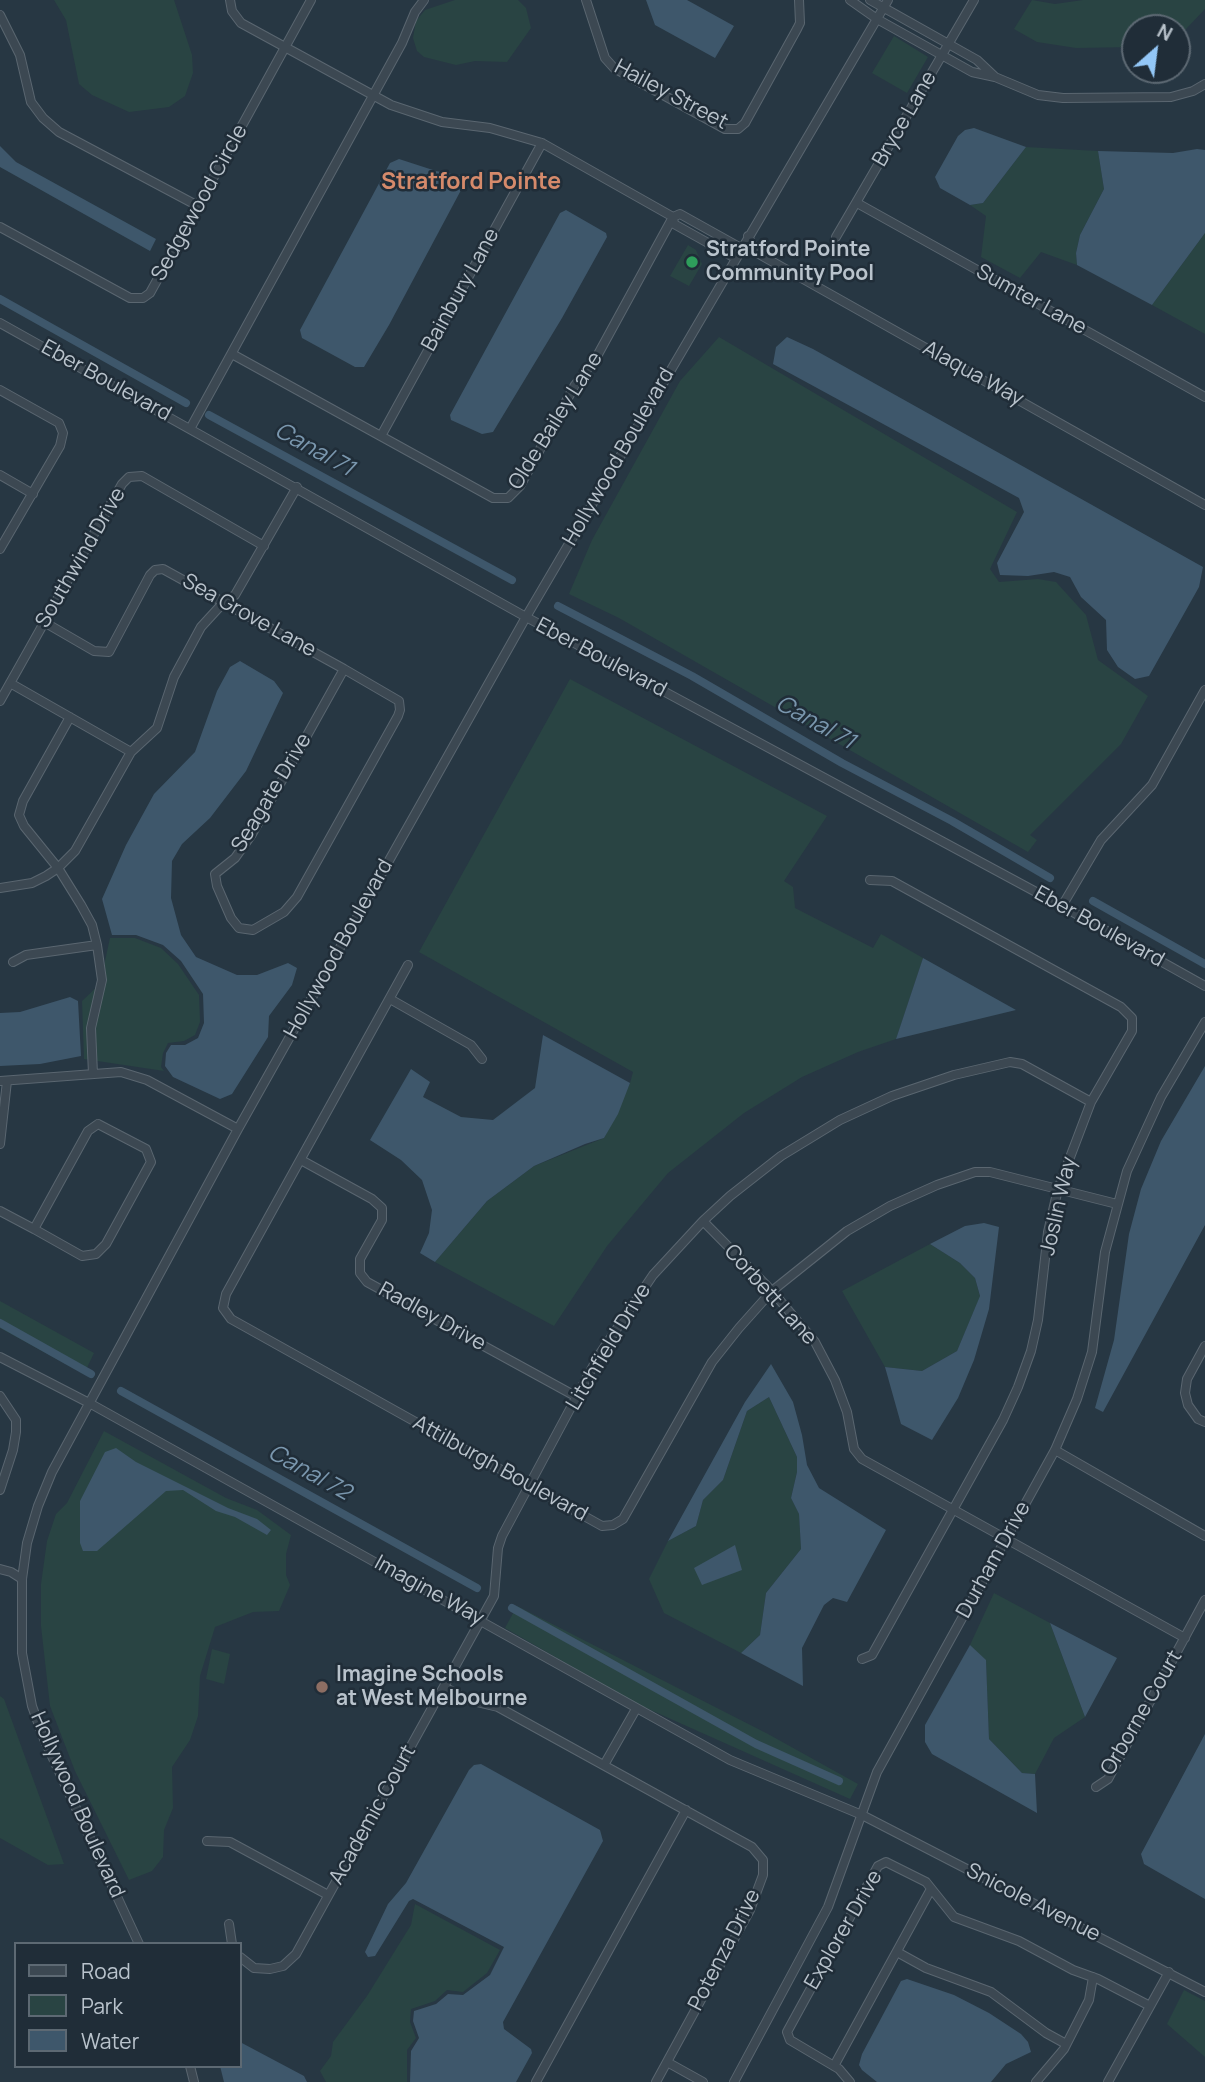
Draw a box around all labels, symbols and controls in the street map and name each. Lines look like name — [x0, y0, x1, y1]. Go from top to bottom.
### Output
north arrow — [1121, 14, 1191, 84]
text: N — [1153, 18, 1177, 47]
street label: Hailey Street — [610, 55, 732, 135]
street label: Bryce Lane — [868, 67, 942, 171]
street label: Sedgewood Circle — [147, 120, 253, 286]
district label: Stratford Pointe — [381, 169, 561, 197]
street label: Bainbury Lane — [417, 224, 505, 356]
place label: Stratford Pointe Community Pool — [706, 237, 874, 287]
marker: Stratford Pointe Community Pool — [684, 254, 700, 270]
street label: Sumter Lane — [971, 259, 1091, 341]
street label: Eber Boulevard — [37, 335, 175, 427]
street label: Alaqua Way — [918, 336, 1028, 412]
street label: Olde Bailey Lane — [504, 347, 608, 495]
street label: Hollywood Boulevard — [558, 364, 680, 550]
water label: Canal 71 — [270, 417, 358, 483]
street label: Southwind Drive — [31, 483, 131, 633]
street label: Sea Grove Lane — [178, 569, 320, 663]
street label: Eber Boulevard — [531, 613, 671, 703]
water label: Canal 71 — [771, 690, 859, 756]
street label: Seagate Drive — [227, 729, 317, 857]
street label: Hollywood Boulevard — [279, 855, 399, 1043]
street label: Eber Boulevard — [1030, 881, 1168, 973]
street label: Joslin Way — [1035, 1154, 1083, 1258]
street label: Corbett Lane — [718, 1240, 822, 1350]
street label: Radley Drive — [374, 1277, 490, 1357]
street label: Litchfield Drive — [561, 1279, 657, 1415]
street label: Attilburgh Boulevard — [408, 1410, 592, 1528]
water label: Canal 72 — [263, 1439, 355, 1507]
street label: Durham Drive — [952, 1497, 1036, 1623]
street label: Imagine Way — [370, 1551, 488, 1631]
street label: Orborne Court — [1096, 1646, 1188, 1780]
place label: Imagine Schools at West Melbourne — [336, 1662, 527, 1712]
marker: Imagine Schools at West Melbourne — [314, 1679, 330, 1695]
street label: Hollywood Boulevard — [25, 1708, 129, 1902]
street label: Academic Court — [324, 1741, 422, 1889]
street label: Snicole Avenue — [962, 1858, 1104, 1948]
street label: Explorer Drive — [800, 1866, 888, 1994]
street label: Potenza Drive — [684, 1885, 766, 2015]
legend — [14, 1942, 242, 2068]
text: Road — [81, 1957, 131, 1985]
text: Park — [81, 1992, 123, 2020]
text: Water — [81, 2027, 139, 2055]

